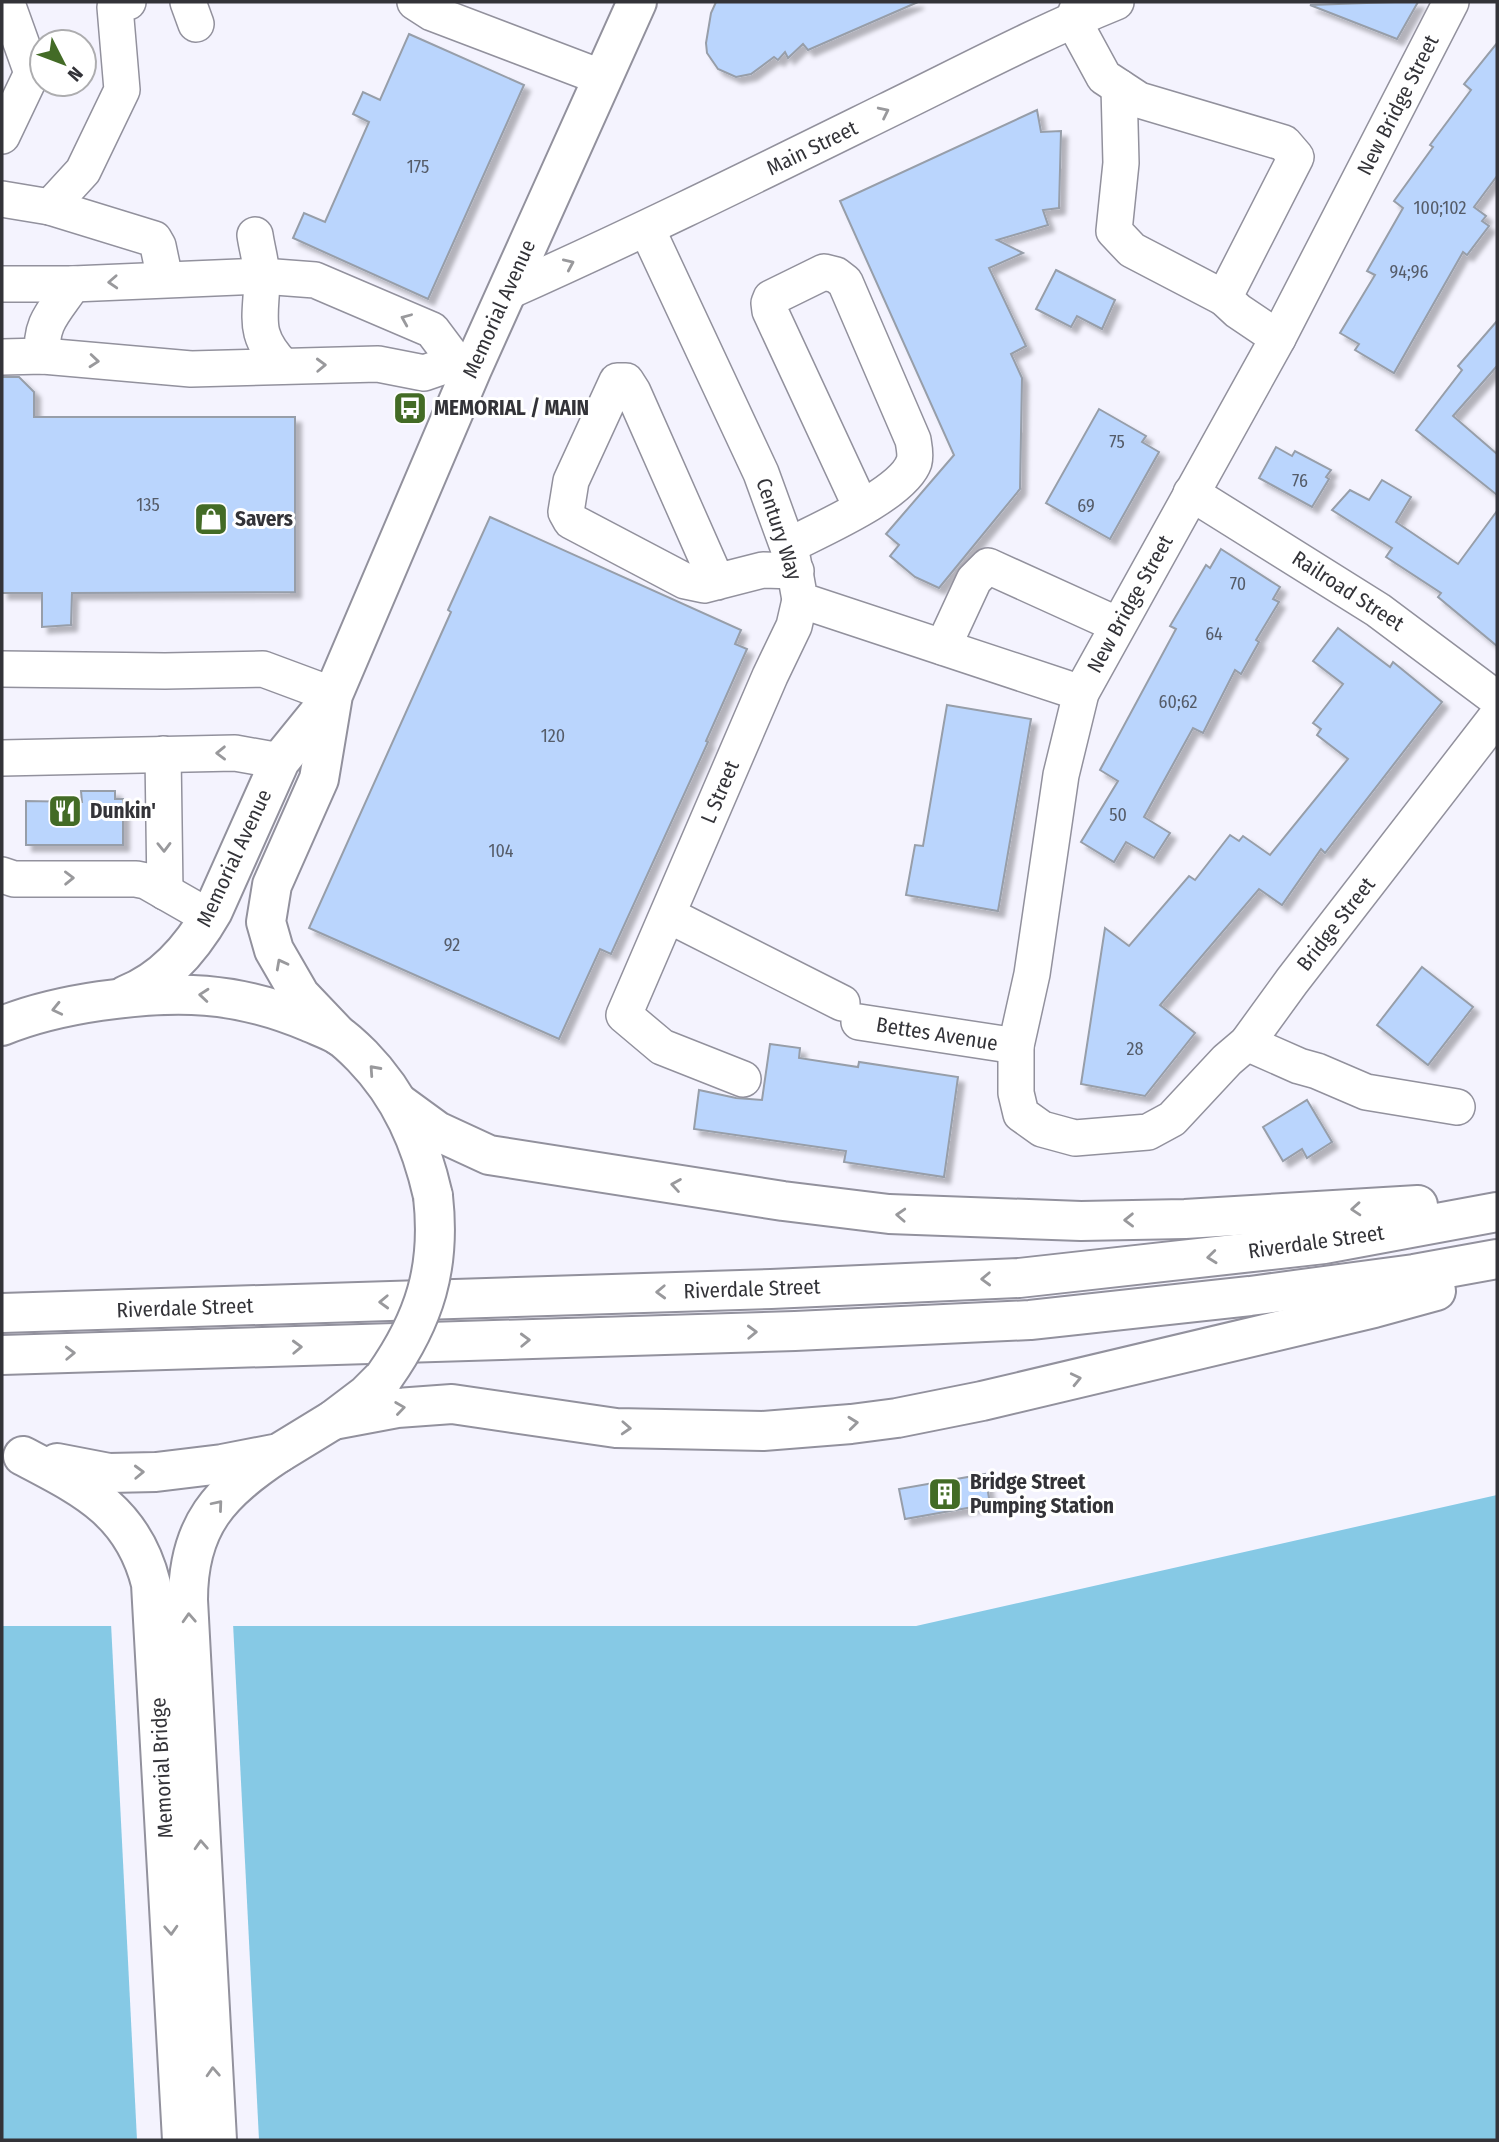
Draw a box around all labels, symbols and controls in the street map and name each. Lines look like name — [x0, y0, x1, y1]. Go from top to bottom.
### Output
north arrow — [28, 28, 98, 98]
street label: New Bridge Street — [1352, 31, 1445, 179]
text: N — [63, 62, 88, 86]
one-way arrow — [877, 106, 889, 120]
street label: Main Street — [762, 115, 862, 181]
house number: 175 — [407, 156, 429, 178]
house number: 100;102 — [1414, 197, 1467, 219]
street label: Memorial Avenue — [457, 236, 541, 382]
one-way arrow — [562, 258, 574, 272]
house number: 94;96 — [1390, 261, 1428, 283]
one-way arrow — [108, 274, 119, 289]
one-way arrow — [401, 313, 414, 327]
one-way arrow — [89, 353, 100, 368]
one-way arrow — [316, 358, 327, 373]
bus stop icon: MEMORIAL / MAIN — [391, 389, 429, 427]
place label: MEMORIAL / MAIN — [434, 395, 589, 421]
house number: 75 — [1109, 431, 1125, 453]
house number: 76 — [1292, 470, 1308, 492]
street label: Century Way — [750, 475, 808, 584]
house number: 135 — [136, 494, 160, 516]
house number: 69 — [1077, 495, 1095, 517]
shop icon: Savers — [192, 500, 230, 538]
place label: Savers — [235, 506, 293, 532]
street label: New Bridge Street — [1081, 530, 1179, 678]
street label: Railroad Street — [1287, 545, 1409, 637]
house number: 70 — [1230, 573, 1246, 595]
house number: 64 — [1205, 623, 1223, 645]
house number: 60;62 — [1159, 691, 1197, 713]
house number: 120 — [541, 725, 565, 747]
one-way arrow — [216, 746, 227, 761]
street label: L Street — [695, 756, 745, 827]
street label: Memorial Avenue — [191, 785, 277, 931]
restaurant icon: Dunkin' — [46, 792, 84, 830]
place label: Dunkin' — [90, 798, 156, 824]
house number: 50 — [1109, 804, 1127, 826]
house number: 104 — [488, 840, 514, 862]
one-way arrow — [157, 842, 172, 853]
one-way arrow — [65, 870, 75, 886]
street label: Bridge Street — [1291, 872, 1381, 976]
house number: 92 — [444, 934, 460, 956]
one-way arrow — [276, 959, 289, 971]
one-way arrow — [198, 988, 209, 1003]
one-way arrow — [51, 1000, 63, 1015]
street label: Bettes Avenue — [874, 1012, 1000, 1056]
house number: 28 — [1127, 1038, 1143, 1060]
one-way arrow — [370, 1065, 383, 1078]
one-way arrow — [670, 1178, 682, 1193]
one-way arrow — [1350, 1202, 1361, 1217]
one-way arrow — [895, 1208, 906, 1223]
one-way arrow — [1123, 1212, 1133, 1228]
street label: Riverdale Street — [1246, 1220, 1386, 1264]
one-way arrow — [1206, 1249, 1218, 1264]
one-way arrow — [980, 1272, 991, 1287]
street label: Riverdale Street — [683, 1274, 821, 1304]
one-way arrow — [655, 1285, 666, 1300]
street label: Riverdale Street — [116, 1293, 254, 1323]
one-way arrow — [378, 1294, 389, 1309]
one-way arrow — [747, 1325, 758, 1340]
one-way arrow — [520, 1332, 531, 1347]
one-way arrow — [293, 1339, 303, 1355]
one-way arrow — [65, 1345, 76, 1361]
one-way arrow — [1070, 1373, 1082, 1388]
one-way arrow — [395, 1401, 406, 1416]
one-way arrow — [847, 1416, 859, 1431]
one-way arrow — [621, 1421, 632, 1436]
one-way arrow — [133, 1465, 144, 1480]
place label: Bridge Street Pumping Station — [970, 1469, 1114, 1519]
building icon: Bridge Street Pumping Station — [926, 1475, 964, 1513]
one-way arrow — [210, 1500, 222, 1513]
one-way arrow — [182, 1612, 197, 1623]
street label: Memorial Bridge — [145, 1697, 179, 1839]
one-way arrow — [194, 1839, 209, 1850]
one-way arrow — [163, 1924, 178, 1935]
one-way arrow — [206, 2066, 221, 2077]

